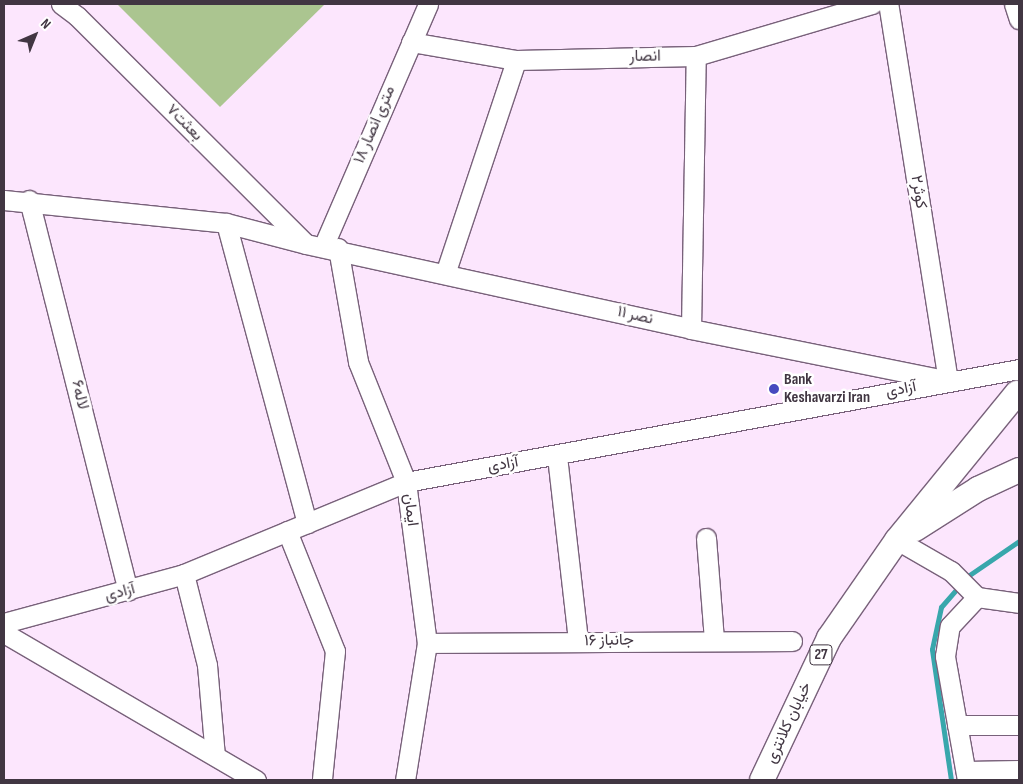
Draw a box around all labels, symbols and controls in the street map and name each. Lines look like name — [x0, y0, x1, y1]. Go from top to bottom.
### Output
north arrow — [10, 10, 60, 60]
text: N — [37, 15, 54, 33]
street label: انصار — [629, 47, 661, 67]
street label: ۱۸ متری انصار — [350, 83, 400, 167]
street label: بعثت۷ — [162, 101, 206, 145]
street label: کوثر۲ — [906, 174, 930, 210]
street label: نصر ۱۱ — [615, 303, 655, 329]
place label: Bank Keshavarzi Iran — [784, 370, 870, 408]
street label: لاله۶ — [66, 378, 92, 412]
street label: آزادی — [884, 378, 918, 402]
marker: Bank Keshavarzi Iran — [768, 383, 780, 395]
street label: آزادی — [486, 453, 520, 477]
street label: ایمان — [398, 493, 422, 527]
street label: آزادی — [103, 580, 137, 606]
street label: جانباز ۱۶ — [584, 631, 634, 651]
road number: 27 — [808, 642, 834, 668]
street label: خیابان کلانتری — [762, 679, 816, 767]

